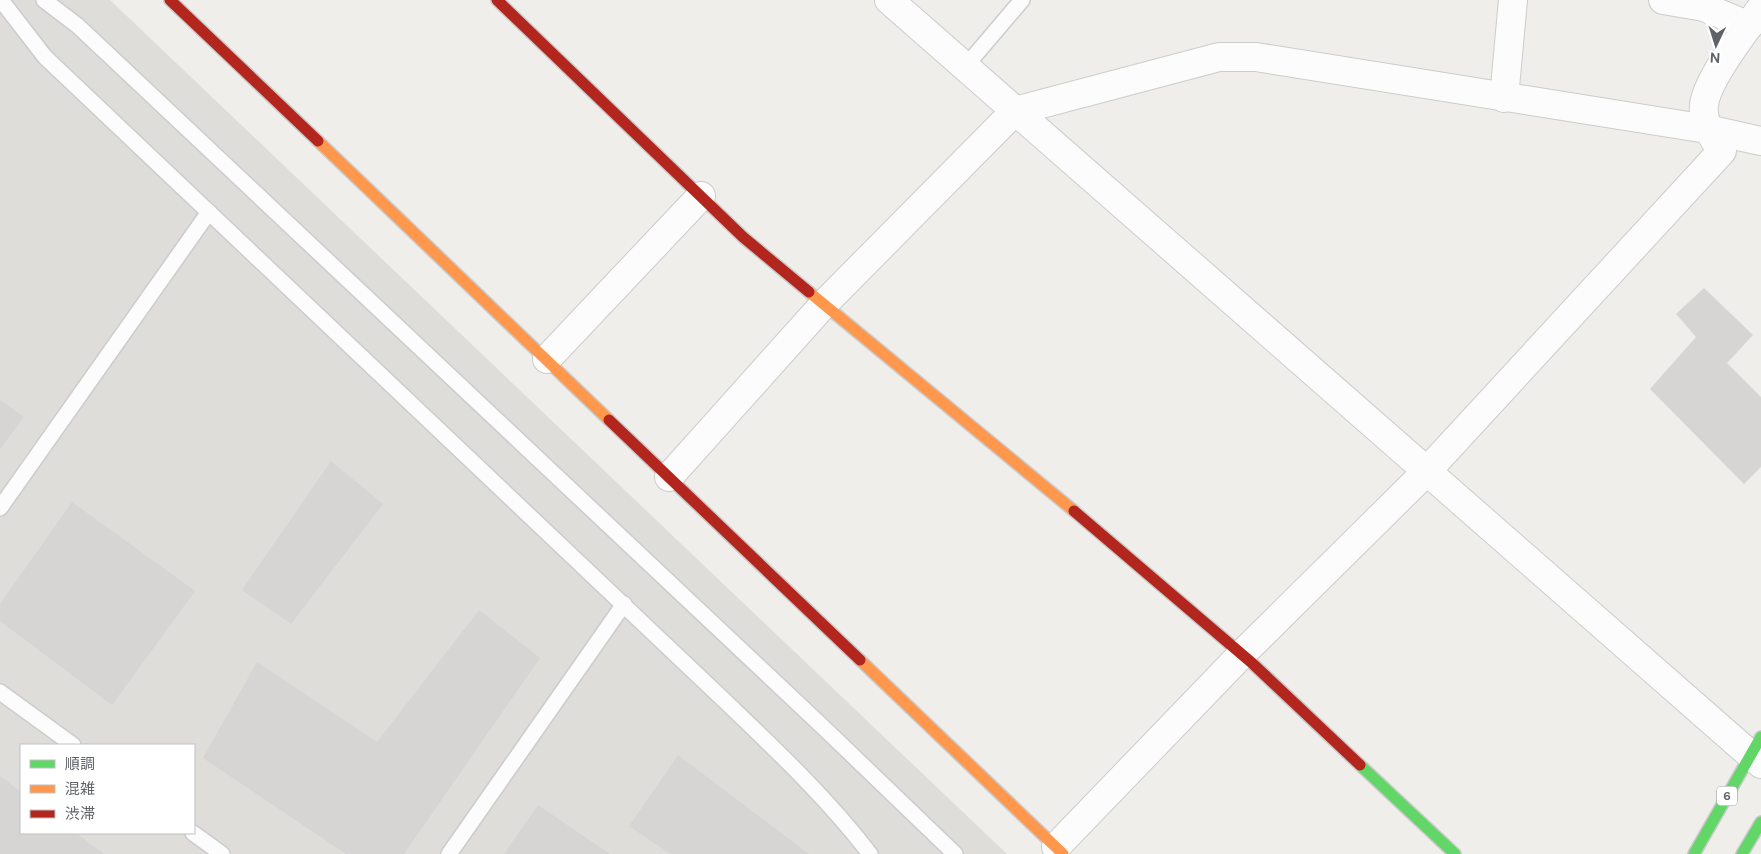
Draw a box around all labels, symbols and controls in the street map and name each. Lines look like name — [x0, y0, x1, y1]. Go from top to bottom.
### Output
north arrow — [1691, 20, 1741, 70]
text: N — [1709, 49, 1721, 67]
legend — [20, 744, 195, 834]
text: 順調 — [65, 754, 95, 774]
text: 混雑 — [65, 779, 95, 799]
road number: 6 — [1717, 786, 1737, 806]
text: 渋滞 — [65, 804, 95, 824]

